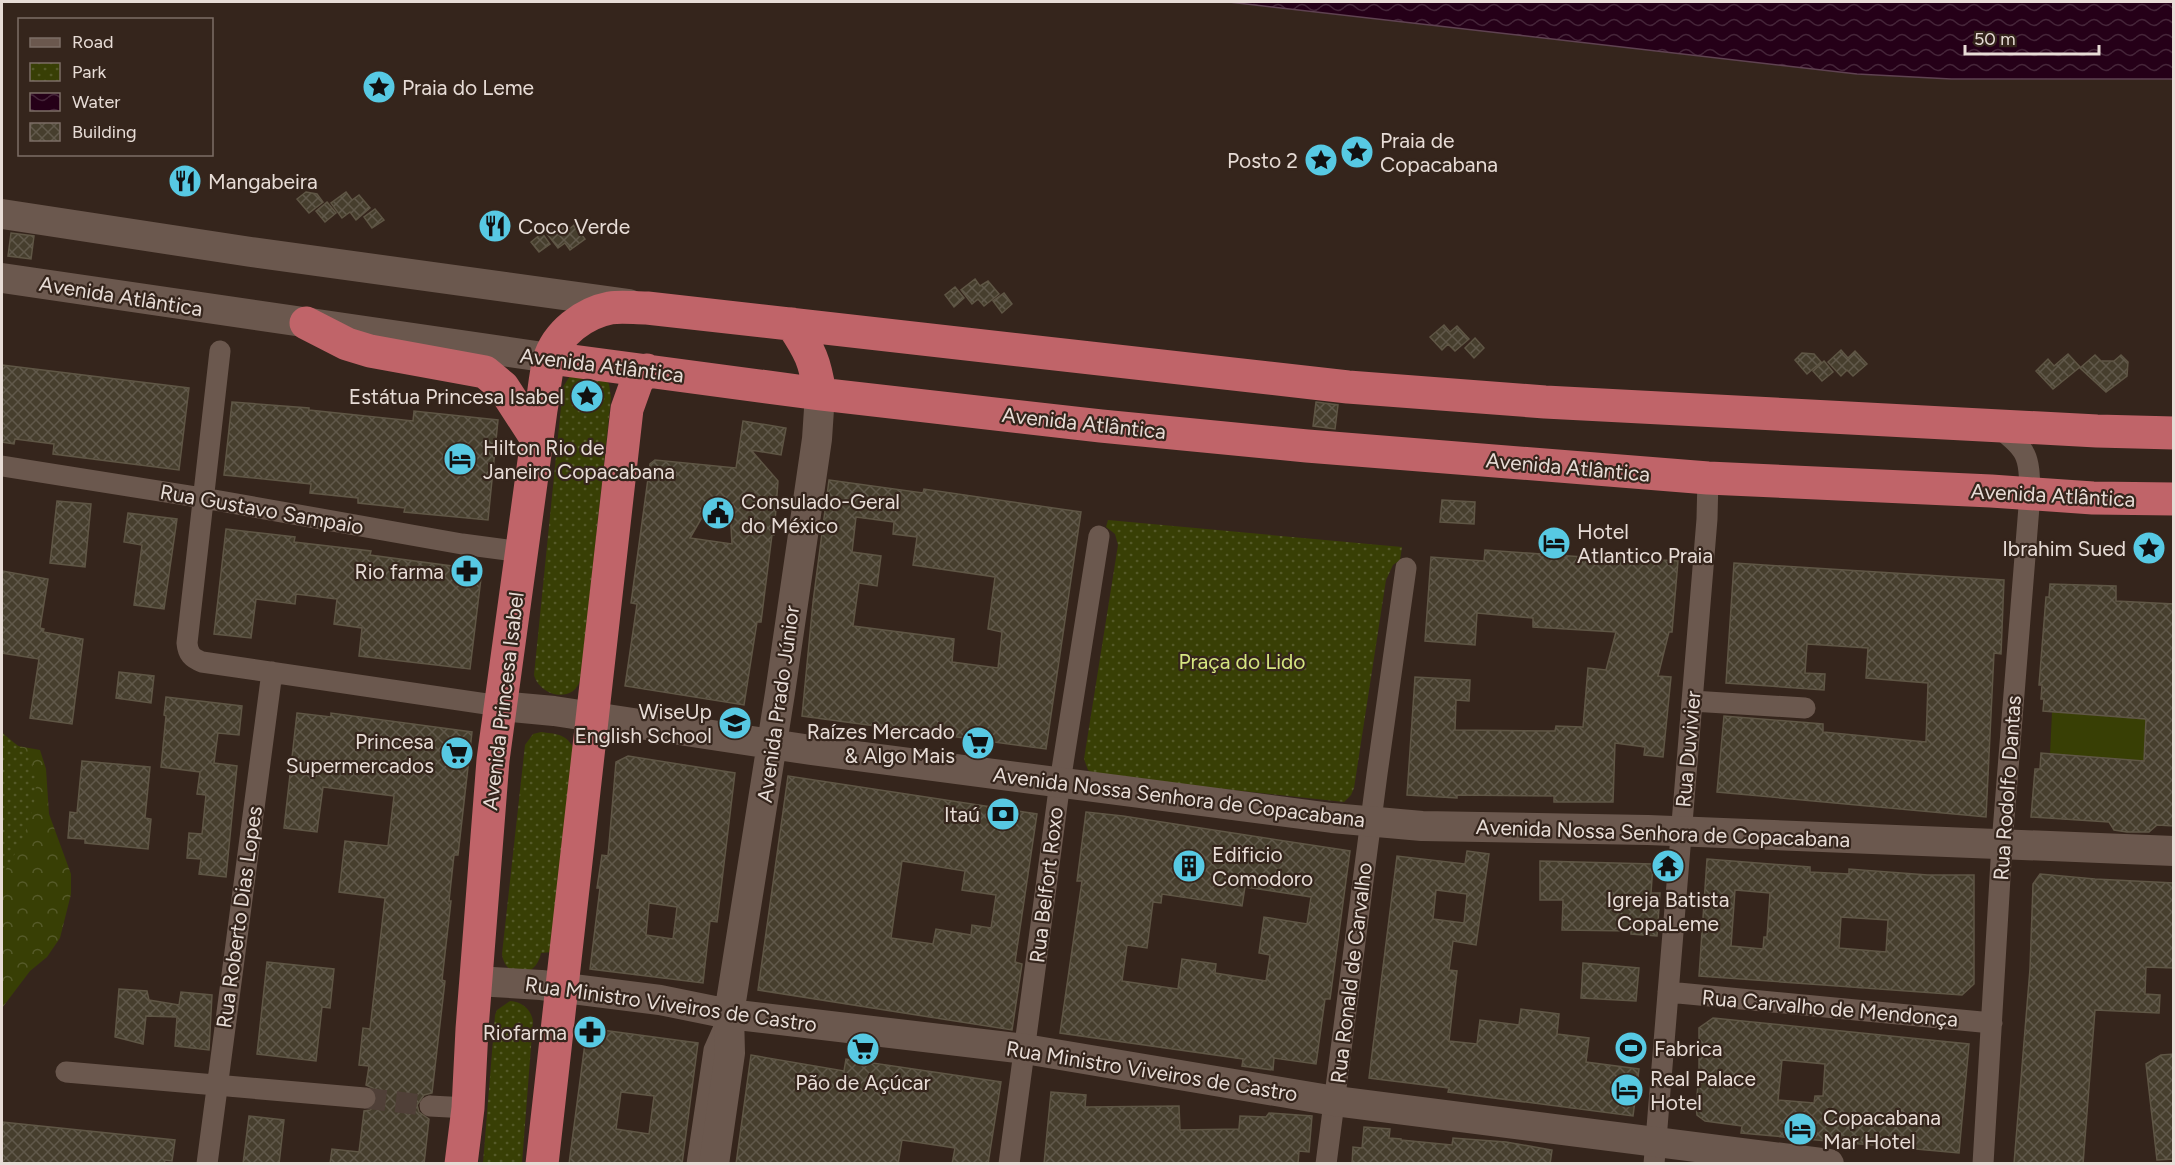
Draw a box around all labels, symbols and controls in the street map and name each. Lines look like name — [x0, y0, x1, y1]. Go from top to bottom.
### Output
legend — [18, 18, 213, 156]
scale bar — [1965, 18, 2098, 56]
text: 50 m — [1974, 28, 2016, 50]
text: Road — [72, 31, 113, 53]
text: Park — [72, 61, 107, 83]
place icon: Praia do Leme — [361, 69, 397, 105]
place label: Praia do Leme — [402, 75, 534, 100]
text: Water — [72, 91, 120, 113]
text: Building — [72, 121, 137, 143]
place label: Praia de Copacabana — [1380, 128, 1498, 177]
place icon: Praia de Copacabana — [1339, 134, 1375, 170]
place icon: Posto 2 — [1303, 142, 1339, 178]
place label: Posto 2 — [1227, 148, 1298, 173]
restaurant icon: Mangabeira — [167, 163, 203, 199]
place label: Mangabeira — [208, 169, 318, 194]
restaurant icon: Coco Verde — [477, 208, 513, 244]
place label: Coco Verde — [518, 214, 630, 239]
street label: Avenida Atlântica — [38, 271, 204, 321]
street label: Avenida Atlântica — [519, 343, 685, 387]
place icon: Estátua Princesa Isabel — [569, 378, 605, 414]
place label: Estátua Princesa Isabel — [349, 384, 564, 409]
street label: Avenida Atlântica — [1001, 402, 1167, 444]
place label: Hilton Rio de Janeiro Copacabana — [483, 435, 675, 484]
hotel icon: Hilton Rio de Janeiro Copacabana — [442, 441, 478, 477]
street label: Avenida Atlântica — [1485, 447, 1651, 487]
street label: Avenida Atlântica — [1970, 478, 2136, 512]
street label: Rua Gustavo Sampaio — [158, 479, 366, 539]
place label: Consulado-Geral do México — [741, 489, 900, 538]
public building icon: Consulado-Geral do México — [700, 495, 736, 531]
place label: Hotel Atlantico Praia — [1577, 519, 1713, 568]
hotel icon: Hotel Atlantico Praia — [1536, 525, 1572, 561]
place icon: Ibrahim Sued — [2131, 530, 2167, 566]
place label: Ibrahim Sued — [2002, 536, 2126, 561]
pharmacy icon: Rio farma — [449, 553, 485, 589]
place label: Rio farma — [355, 559, 444, 584]
street label: Avenida Princesa Isabel — [477, 590, 529, 812]
street label: Avenida Prado Júnior — [752, 604, 804, 804]
park label: Praça do Lido — [1178, 649, 1306, 674]
street label: Rua Duvivier — [1670, 690, 1706, 808]
street label: Rua Rodolfo Dantas — [1988, 695, 2026, 881]
place label: WiseUp English School — [574, 699, 712, 748]
school or university icon: WiseUp English School — [717, 705, 753, 741]
place label: Raízes Mercado & Algo Mais — [807, 719, 955, 768]
supermarket icon: Raízes Mercado & Algo Mais — [960, 725, 996, 761]
place label: Princesa Supermercados — [286, 729, 434, 778]
supermarket icon: Princesa Supermercados — [439, 735, 475, 771]
street label: Avenida Nossa Senhora de Copacabana — [992, 762, 1366, 832]
bank icon: Itaú — [985, 796, 1021, 832]
place label: Itaú — [944, 802, 980, 827]
street label: Rua Roberto Dias Lopes — [211, 804, 267, 1030]
street label: Rua Belfort Roxo — [1024, 806, 1068, 964]
street label: Avenida Nossa Senhora de Copacabana — [1475, 814, 1851, 852]
place label: Edificio Comodoro — [1212, 842, 1313, 891]
building icon: Edificio Comodoro — [1171, 848, 1207, 884]
temple icon: Igreja Batista CopaLeme — [1650, 848, 1686, 884]
street label: Rua Ronald de Carvalho — [1325, 861, 1377, 1085]
place label: Igreja Batista CopaLeme — [1607, 887, 1729, 936]
street label: Rua Ministro Viveiros de Castro — [523, 971, 819, 1037]
street label: Rua Carvalho de Mendonça — [1701, 984, 1959, 1032]
pharmacy icon: Riofarma — [572, 1014, 608, 1050]
place label: Riofarma — [483, 1020, 567, 1045]
sports icon: Fabrica — [1613, 1030, 1649, 1066]
supermarket icon: Pão de Açúcar — [845, 1031, 881, 1067]
street label: Rua Ministro Viveiros de Castro — [1005, 1036, 1299, 1106]
place label: Fabrica — [1654, 1036, 1722, 1061]
place label: Real Palace Hotel — [1650, 1066, 1756, 1115]
place label: Pão de Açúcar — [795, 1070, 931, 1095]
hotel icon: Real Palace Hotel — [1609, 1072, 1645, 1108]
place label: Copacabana Mar Hotel — [1823, 1105, 1941, 1154]
hotel icon: Copacabana Mar Hotel — [1782, 1111, 1818, 1147]

